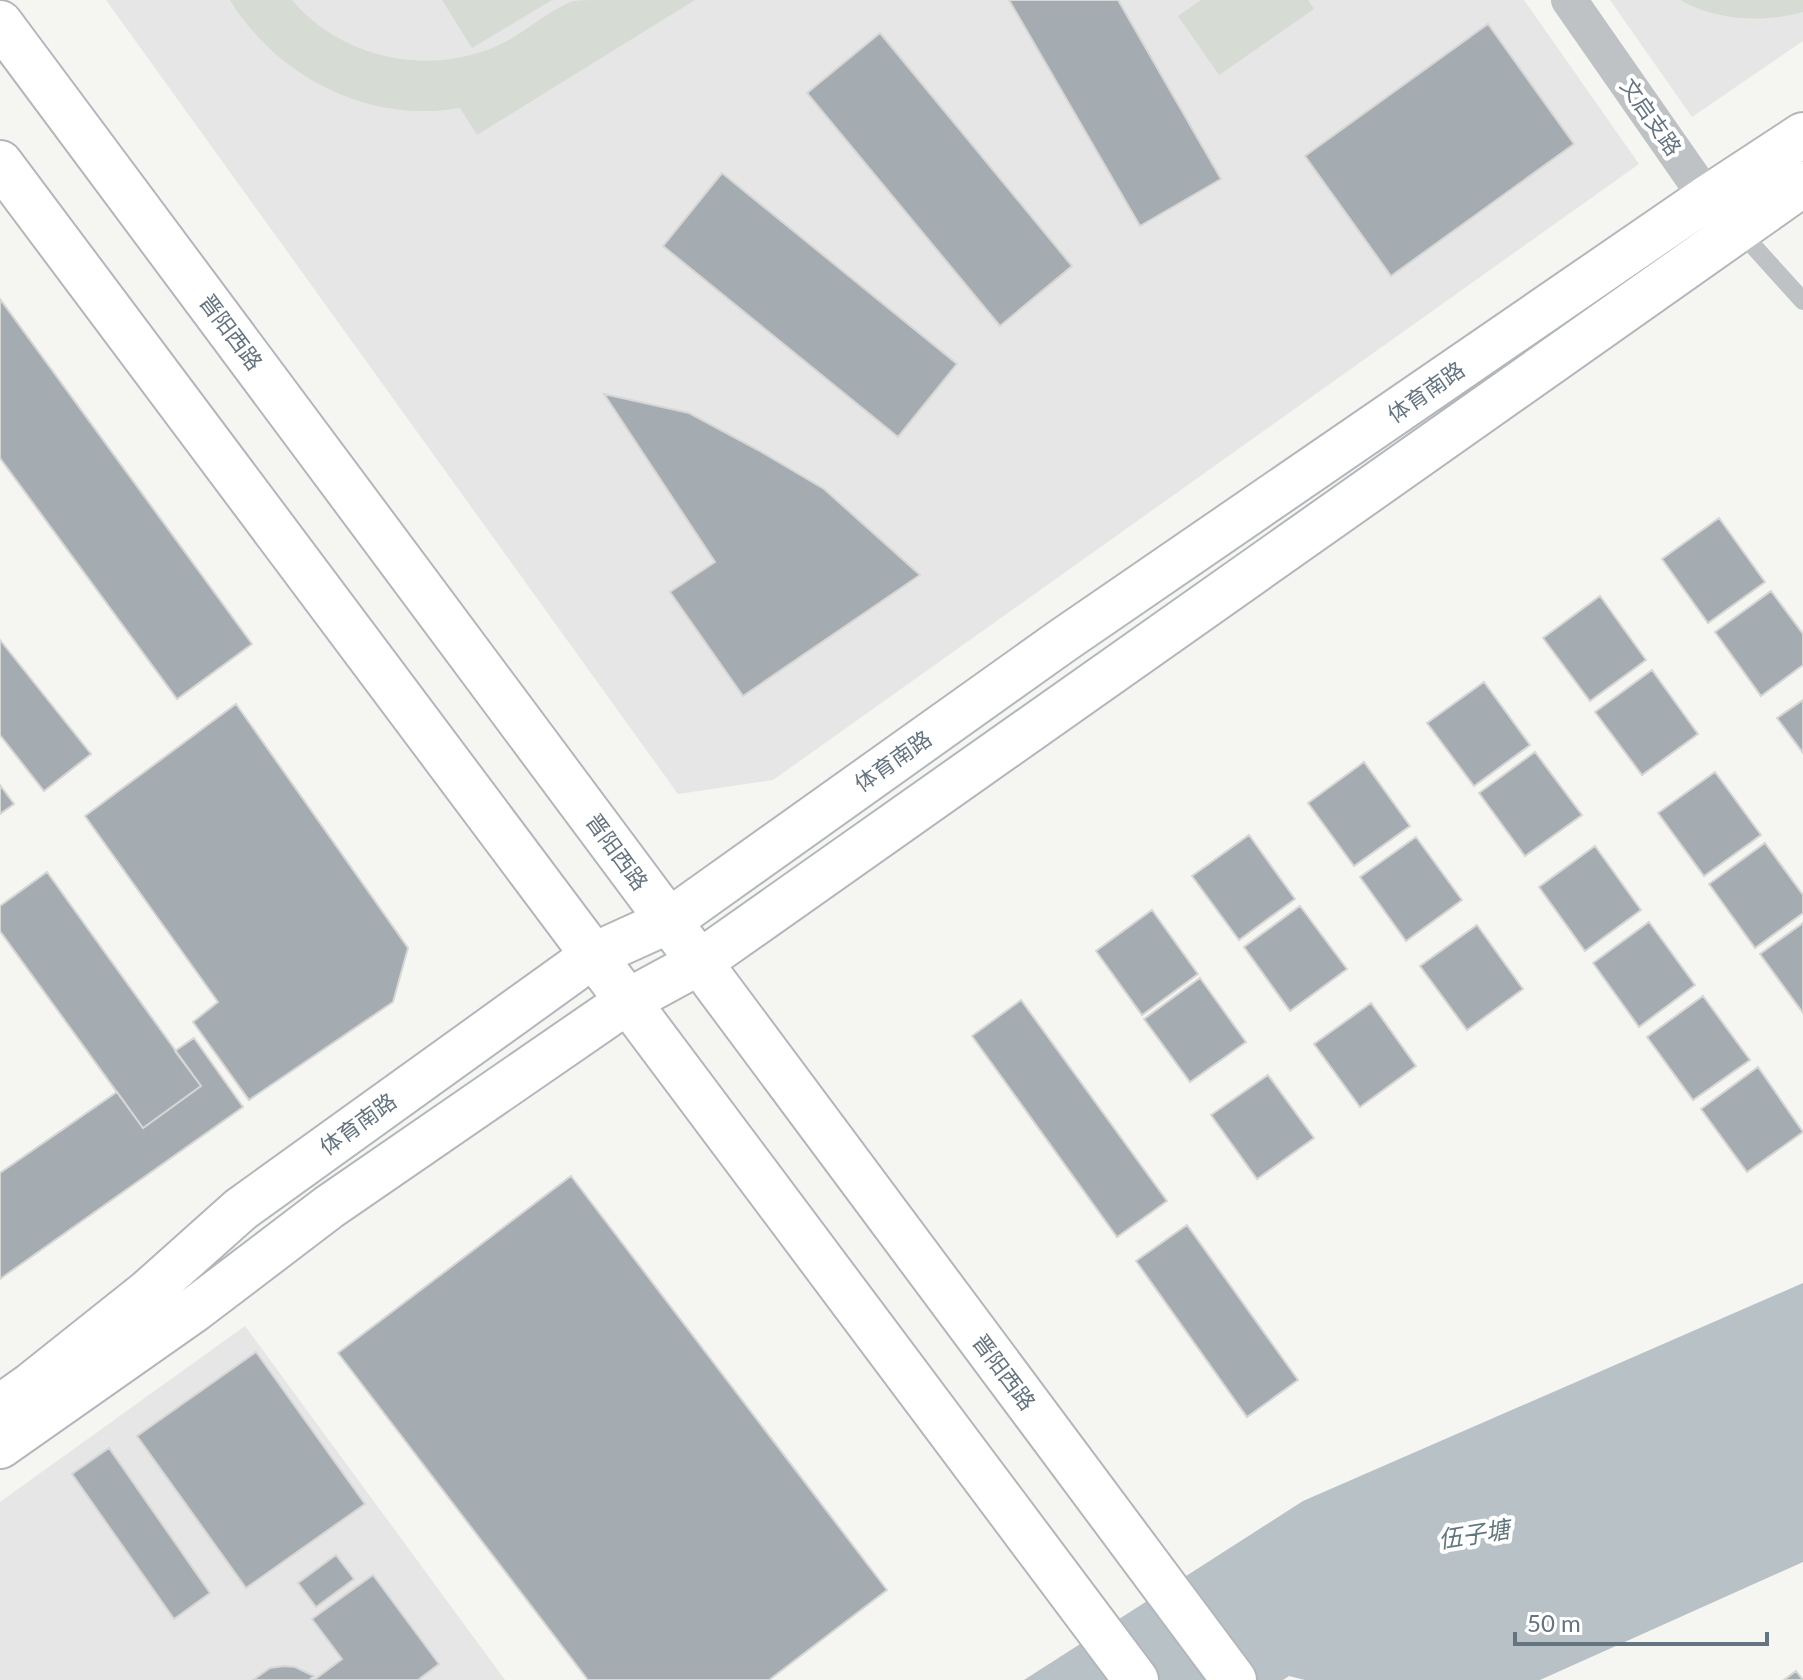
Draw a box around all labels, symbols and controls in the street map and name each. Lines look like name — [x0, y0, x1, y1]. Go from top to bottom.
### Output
street label: 文启支路 — [1615, 73, 1688, 161]
street label: 晋阳西路 — [194, 288, 269, 375]
street label: 体育南路 — [1382, 355, 1470, 428]
street label: 体育南路 — [849, 724, 937, 797]
street label: 晋阳西路 — [581, 808, 654, 895]
street label: 体育南路 — [314, 1087, 401, 1160]
street label: 晋阳西路 — [967, 1328, 1042, 1415]
water label: 伍子塘 — [1436, 1513, 1516, 1553]
scale bar — [1515, 1596, 1767, 1646]
text: 50 m — [1527, 1608, 1581, 1637]

